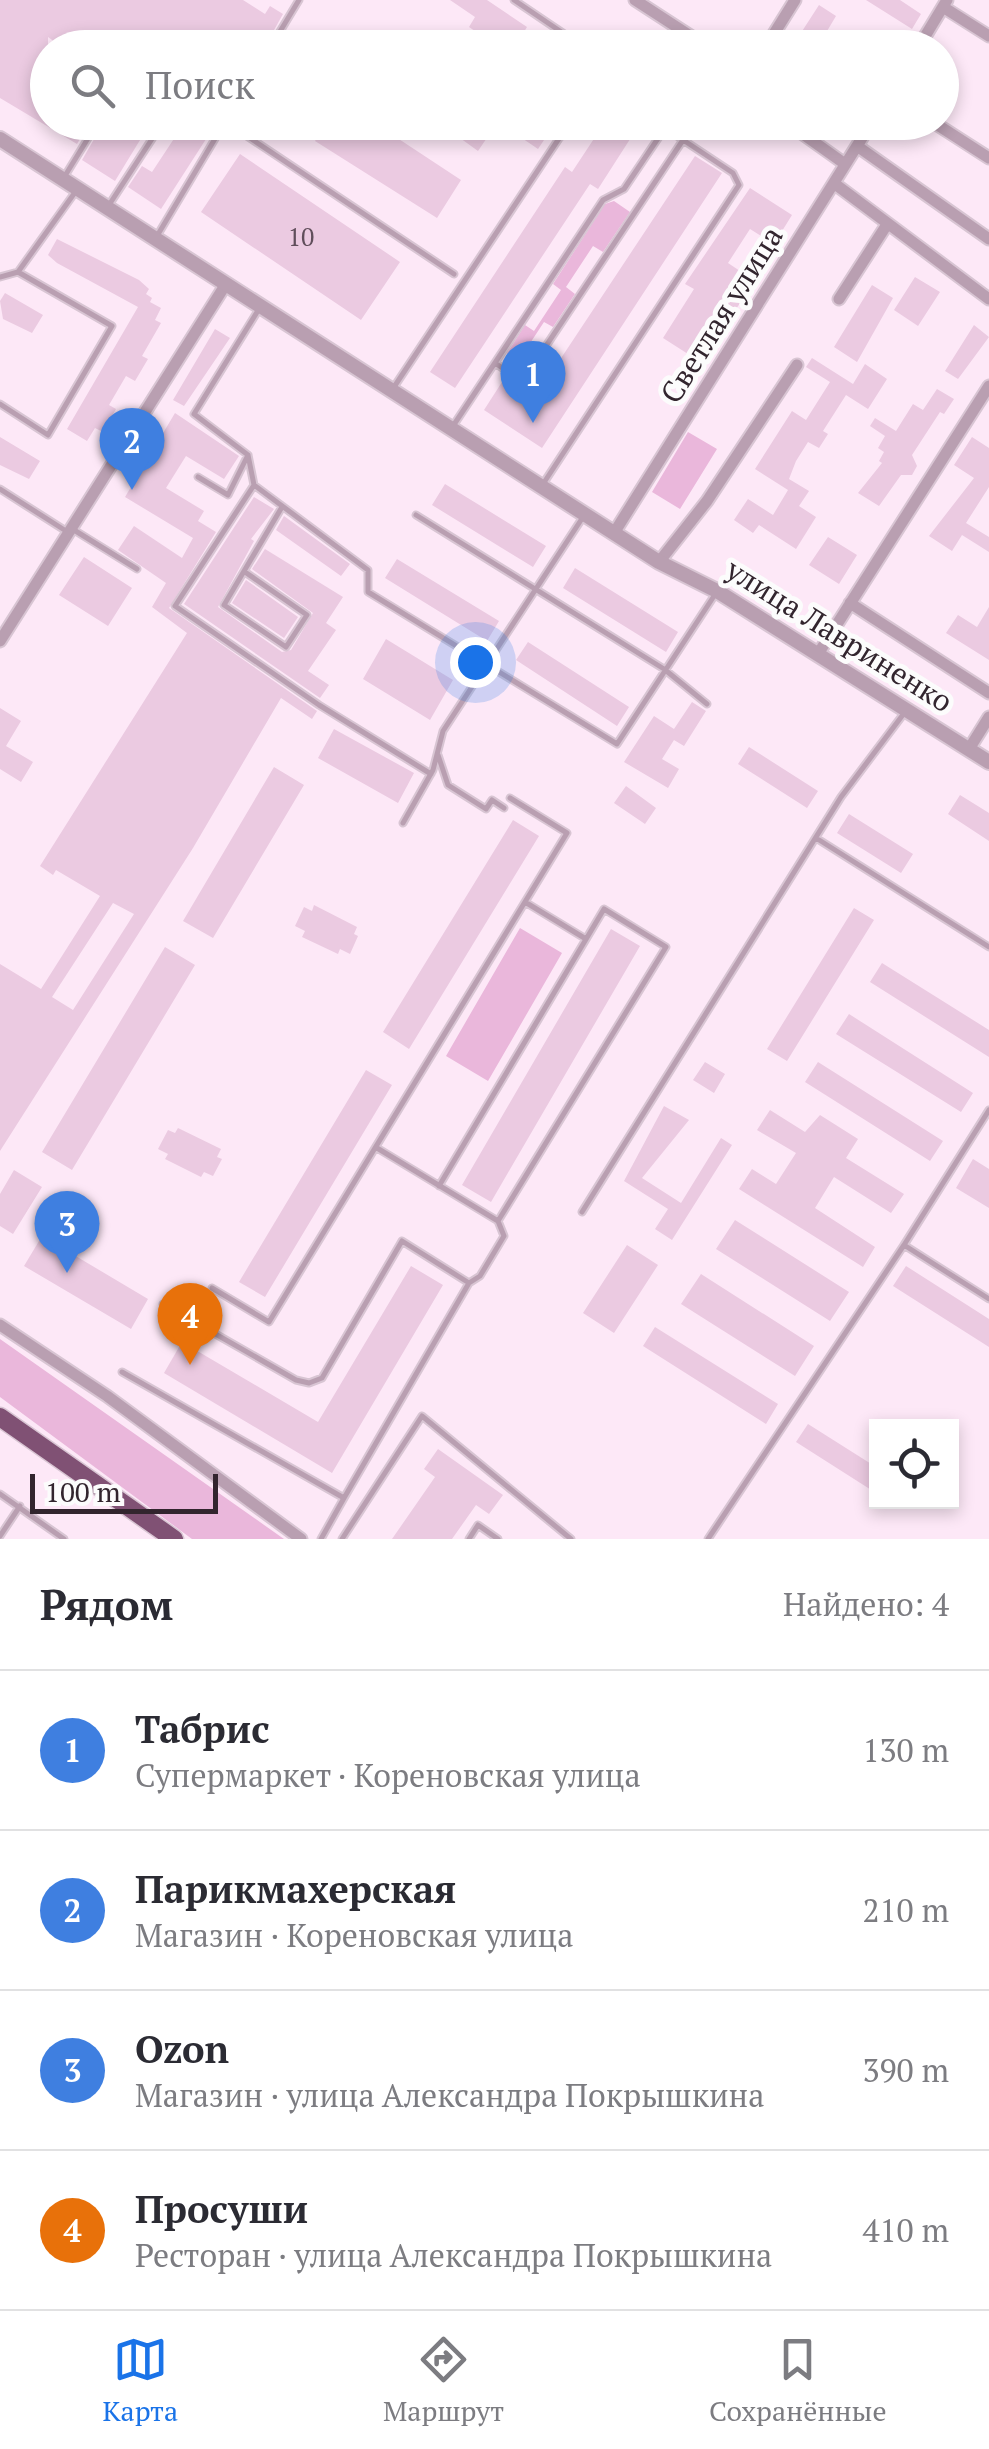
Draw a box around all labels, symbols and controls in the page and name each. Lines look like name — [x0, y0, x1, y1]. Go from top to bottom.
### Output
search box — [30, 30, 959, 140]
icon: search — [65, 58, 120, 113]
text: Поиск — [145, 60, 255, 110]
street label: Светлая улица — [651, 218, 791, 410]
house number: 10 — [288, 220, 314, 253]
pin: 1 — [500, 340, 566, 423]
pin: 2 — [100, 408, 164, 490]
street label: улица Лавриненко — [718, 549, 960, 721]
your location — [450, 637, 501, 688]
pin: 3 — [34, 1190, 100, 1273]
pin: 4 — [158, 1282, 222, 1365]
map controls — [869, 1419, 959, 1509]
button: locate — [869, 1419, 959, 1509]
scale bar — [30, 1469, 218, 1514]
text: 100 m — [45, 1473, 121, 1510]
text: Рядом — [40, 1576, 173, 1632]
text: Найдено: 4 — [783, 1583, 949, 1625]
text: Табрис — [135, 1704, 270, 1754]
text: 1 — [63, 1729, 82, 1771]
text: 130 m — [862, 1729, 949, 1771]
text: Супермаркет · Кореновская улица — [135, 1754, 641, 1796]
text: Парикмахерская — [135, 1864, 456, 1914]
text: 2 — [63, 1889, 82, 1931]
text: 210 m — [862, 1889, 949, 1931]
text: Магазин · Кореновская улица — [135, 1914, 573, 1956]
text: Ozon — [135, 2024, 229, 2074]
text: 3 — [63, 2049, 82, 2091]
text: 390 m — [862, 2049, 949, 2091]
text: Магазин · улица Александра Покрышкина — [135, 2074, 764, 2116]
text: Просуши — [135, 2184, 308, 2234]
text: 4 — [63, 2209, 82, 2251]
text: 410 m — [862, 2209, 949, 2251]
text: Ресторан · улица Александра Покрышкина — [135, 2234, 772, 2276]
tab: Карта — [102, 2332, 178, 2429]
tab: Маршрут — [383, 2332, 504, 2429]
tab: Сохранённые — [709, 2332, 887, 2429]

